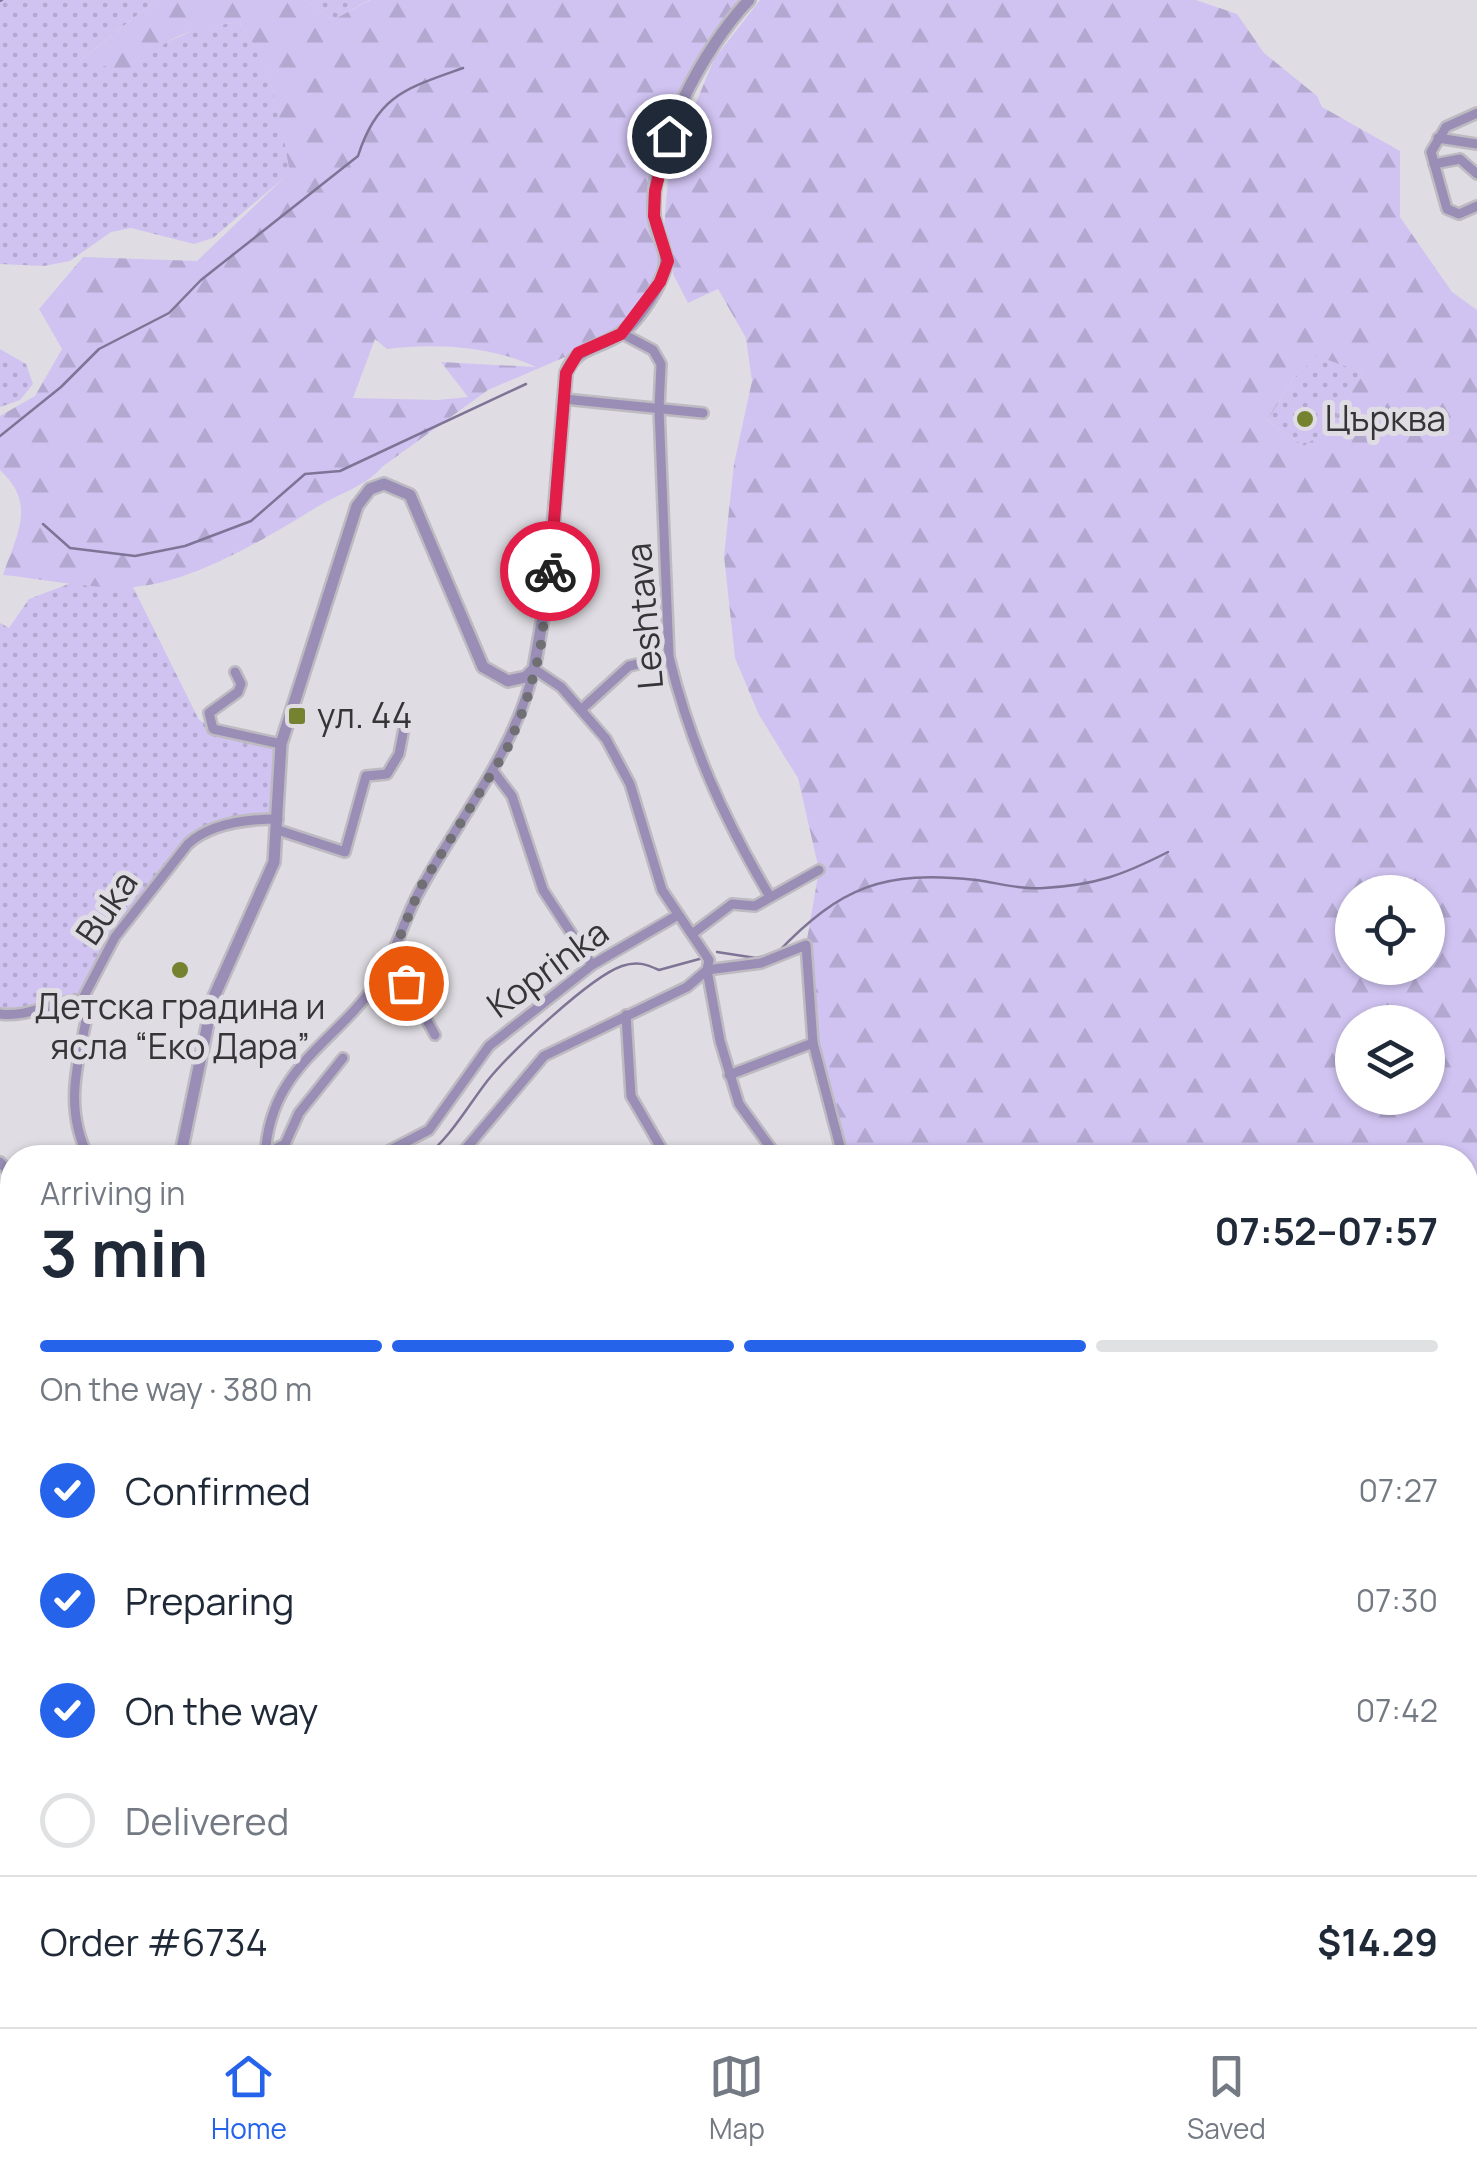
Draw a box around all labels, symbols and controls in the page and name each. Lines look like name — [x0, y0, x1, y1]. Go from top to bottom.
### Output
pin — [627, 94, 712, 179]
icon: home — [642, 109, 697, 164]
place label: Църква — [1325, 394, 1446, 442]
marker: Църква — [1294, 408, 1316, 430]
courier — [500, 521, 600, 621]
street label: Leshtava — [614, 541, 674, 691]
icon: bike — [523, 544, 578, 599]
place label: ул. 44 — [317, 691, 412, 739]
marker: ул. 44 — [286, 705, 308, 727]
street label: Buka — [64, 861, 148, 954]
map controls — [1335, 875, 1445, 1115]
button: locate — [1335, 875, 1445, 985]
street label: Koprinka — [477, 908, 618, 1029]
pin — [364, 941, 449, 1026]
icon: bag — [379, 956, 434, 1011]
marker: Детска градина и ясла “Еко Дара” — [169, 959, 191, 981]
place label: Детска градина и ясла “Еко Дара” — [35, 982, 325, 1070]
button: layers — [1335, 1005, 1445, 1115]
text: Arriving in — [40, 1171, 185, 1215]
text: 07:52–07:57 — [1214, 1204, 1438, 1256]
text: 3 min — [40, 1208, 208, 1297]
text: On the way · 380 m — [40, 1367, 312, 1411]
icon: check — [40, 1463, 95, 1518]
text: Confirmed — [125, 1464, 311, 1516]
text: 07:27 — [1359, 1468, 1438, 1512]
icon: check — [40, 1573, 95, 1628]
text: Preparing — [125, 1574, 294, 1626]
text: 07:30 — [1356, 1578, 1438, 1622]
icon: check — [40, 1683, 95, 1738]
text: On the way — [125, 1684, 318, 1736]
text: 07:42 — [1356, 1688, 1438, 1732]
text: Delivered — [125, 1794, 289, 1846]
text: Order #6734 — [40, 1915, 268, 1967]
text: $14.29 — [1317, 1915, 1438, 1967]
tab: Home — [211, 2049, 287, 2147]
tab: Map — [709, 2049, 765, 2147]
tab: Saved — [1187, 2049, 1266, 2147]

